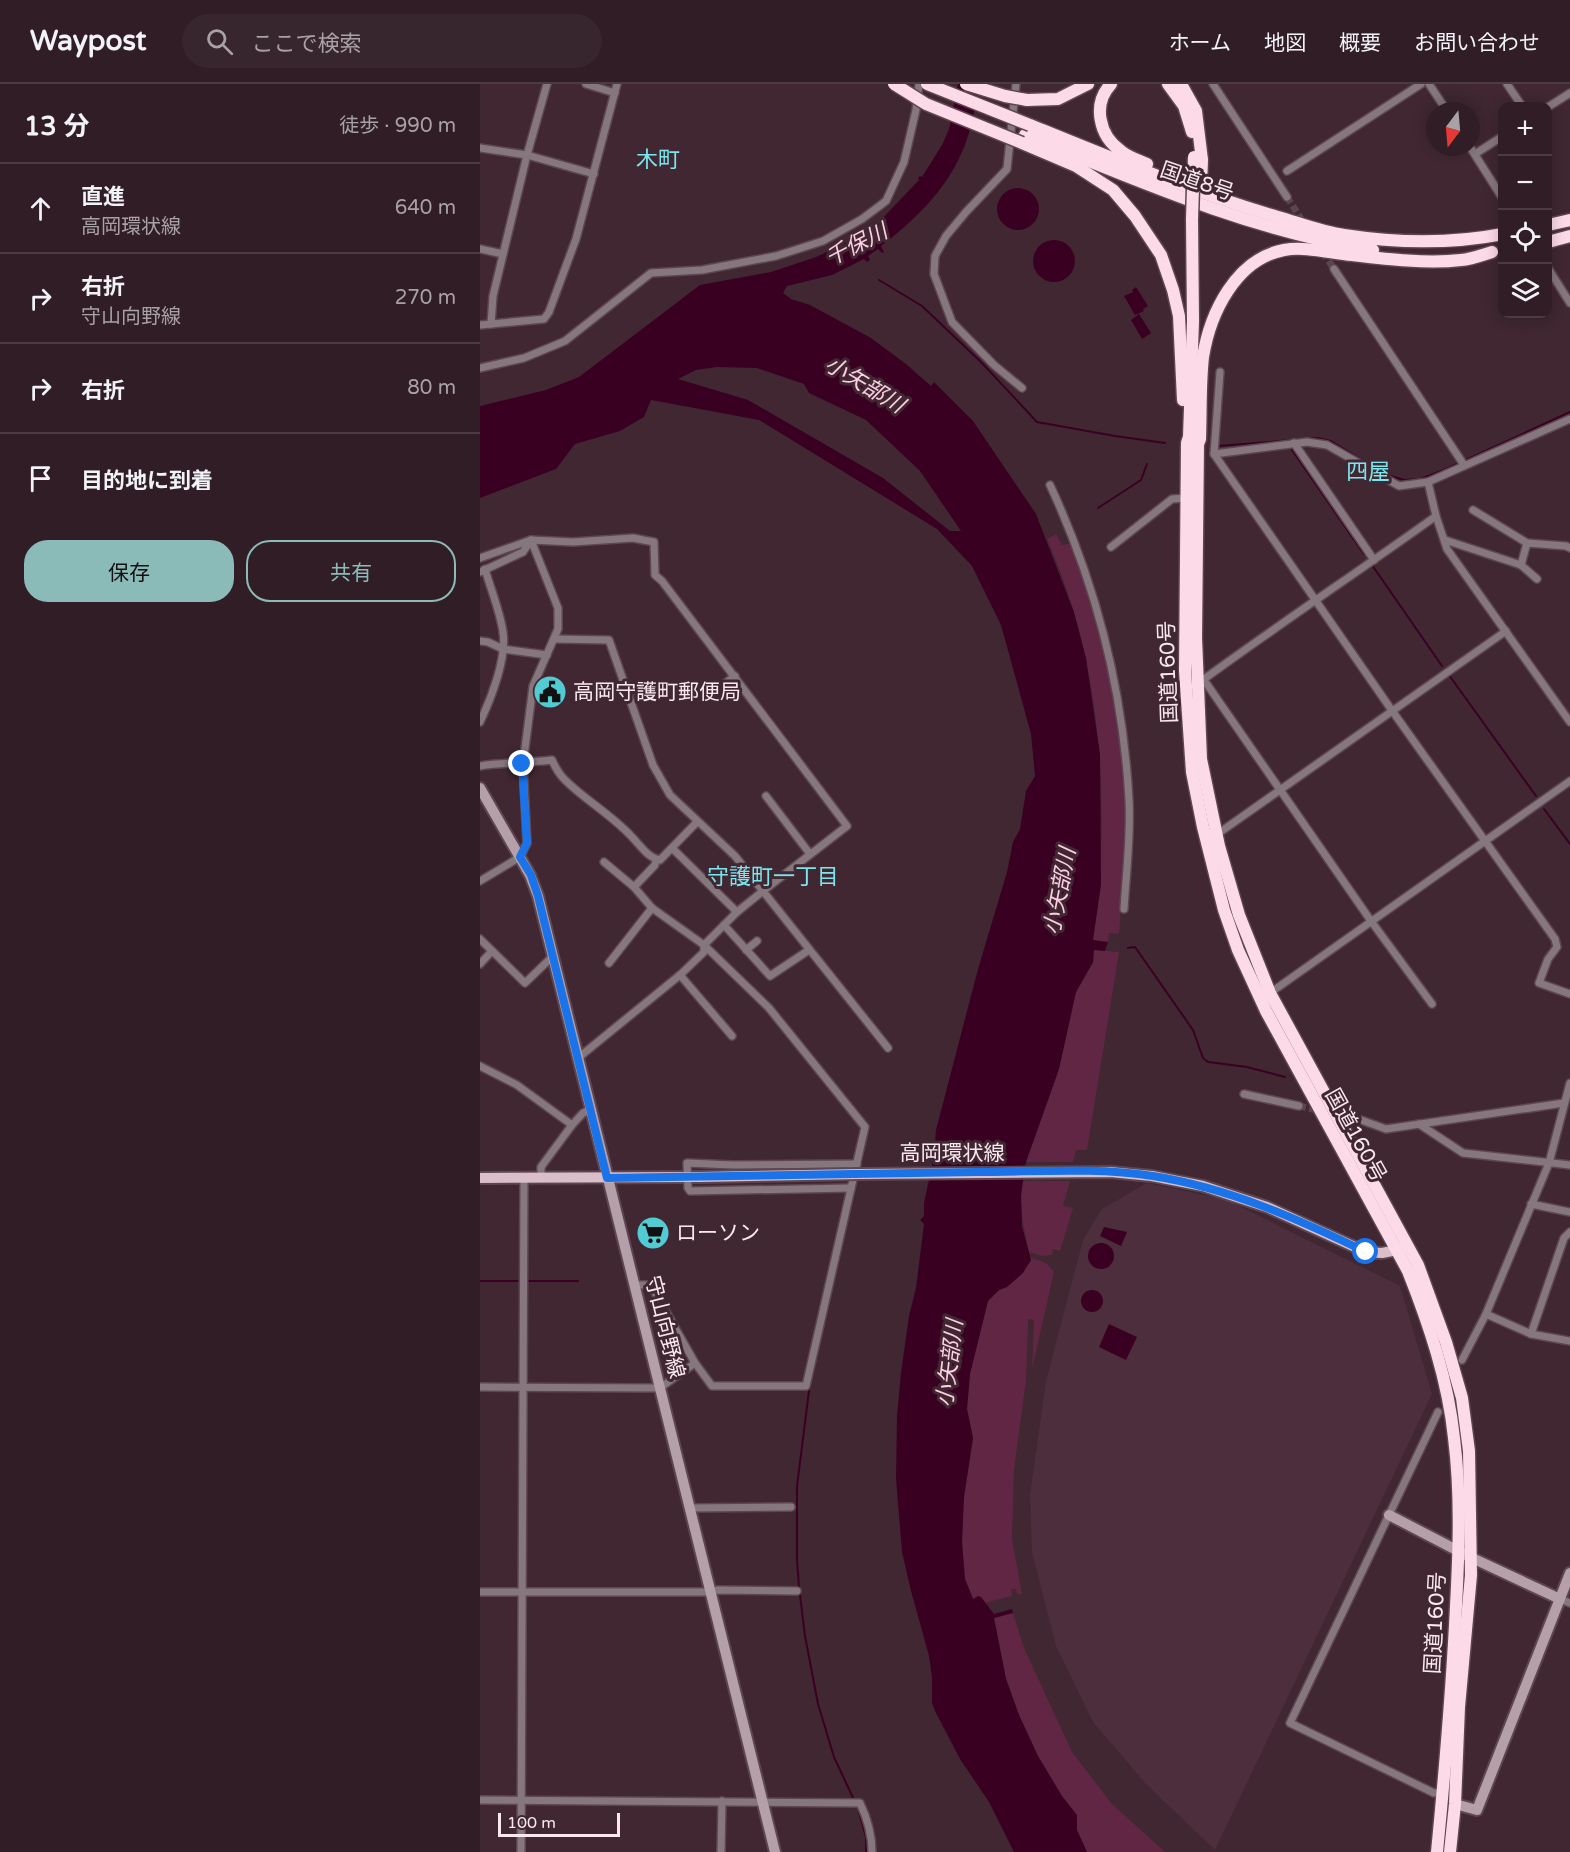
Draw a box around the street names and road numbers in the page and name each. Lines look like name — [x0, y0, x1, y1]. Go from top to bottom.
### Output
street label: 国道8号 — [1157, 157, 1237, 206]
street label: 国道160号 — [1154, 620, 1183, 724]
street label: 国道160号 — [1320, 1084, 1391, 1186]
street label: 高岡環状線 — [900, 1141, 1005, 1166]
street label: 守山向野線 — [640, 1273, 689, 1381]
street label: 国道160号 — [1420, 1571, 1451, 1675]

